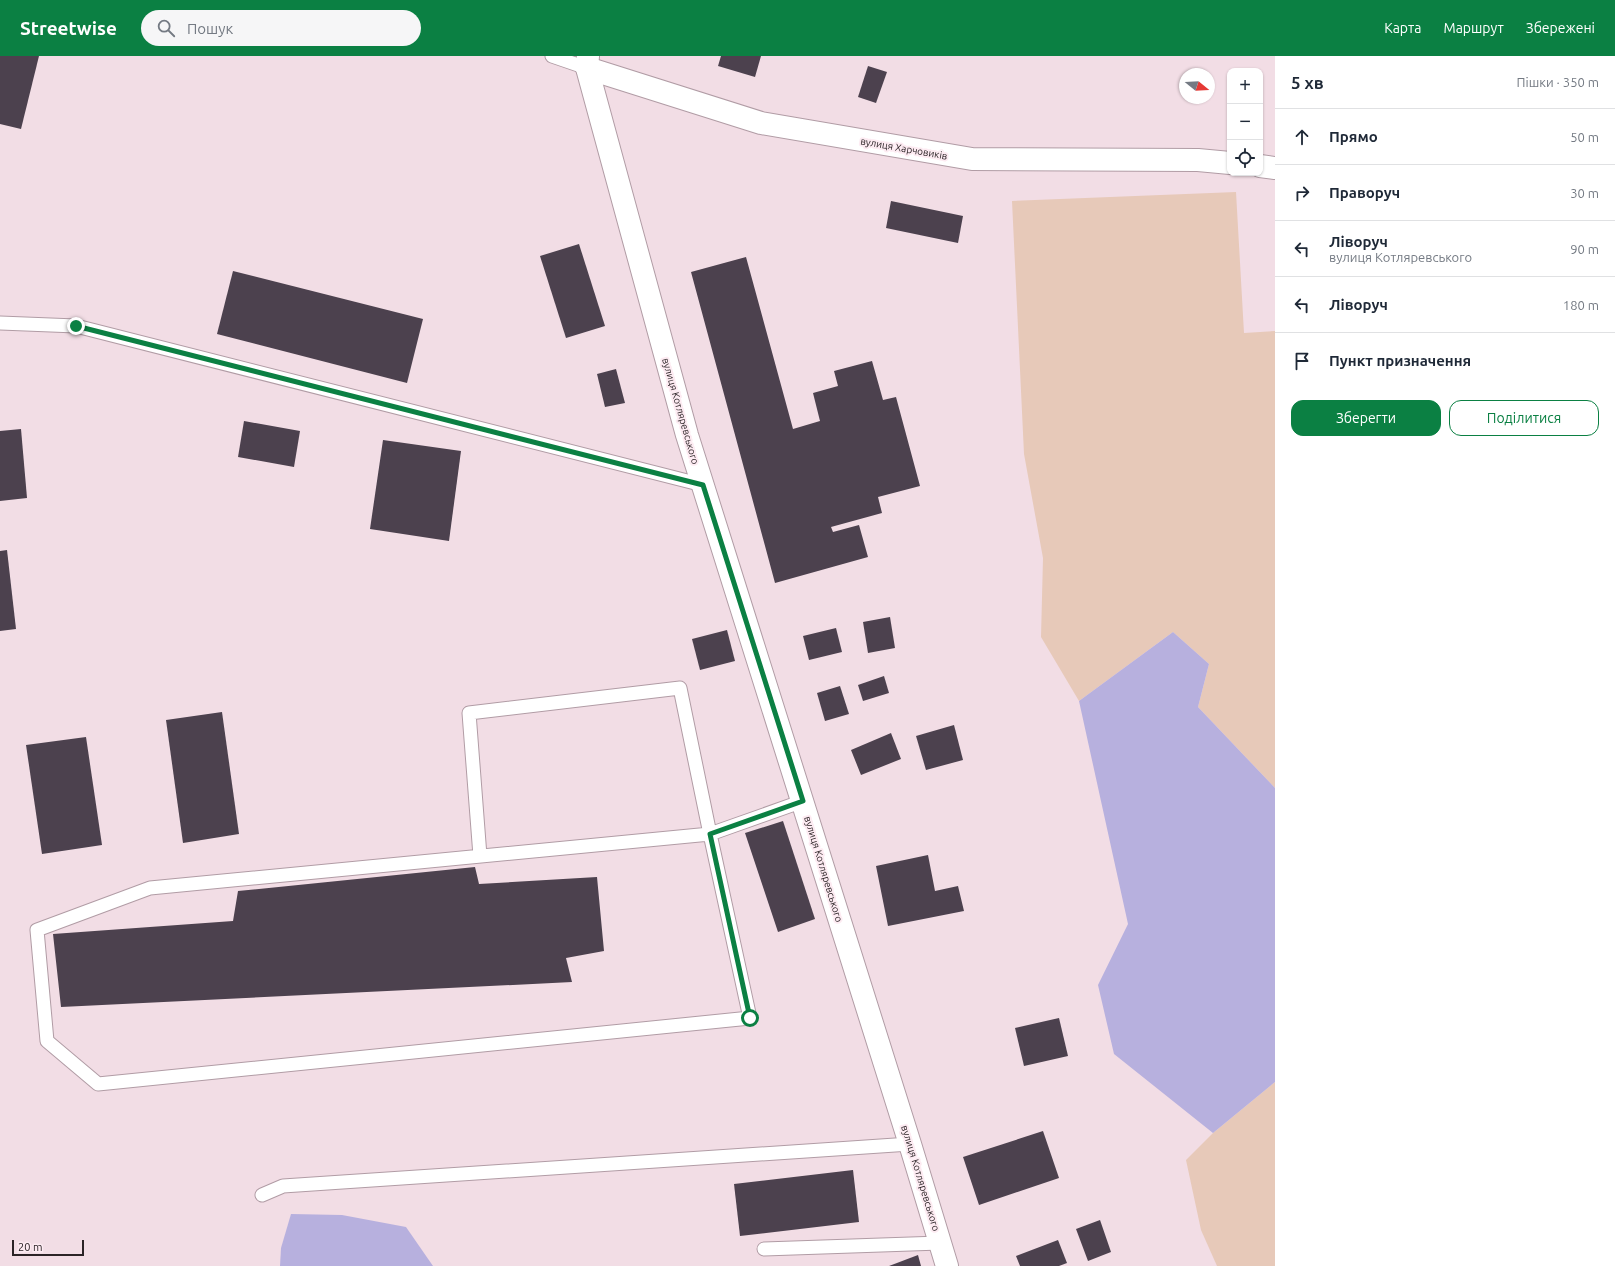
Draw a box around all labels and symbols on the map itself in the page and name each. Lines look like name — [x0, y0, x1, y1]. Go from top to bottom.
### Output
north arrow — [1179, 68, 1215, 104]
street label: вулиця Харчовиків — [860, 135, 948, 162]
route end — [67, 317, 85, 335]
street label: вулиця Котляревського — [660, 357, 701, 466]
street label: вулиця Котляревського — [802, 815, 845, 924]
route start — [741, 1009, 759, 1027]
street label: вулиця Котляревського — [899, 1124, 942, 1233]
scale bar — [12, 1238, 84, 1257]

